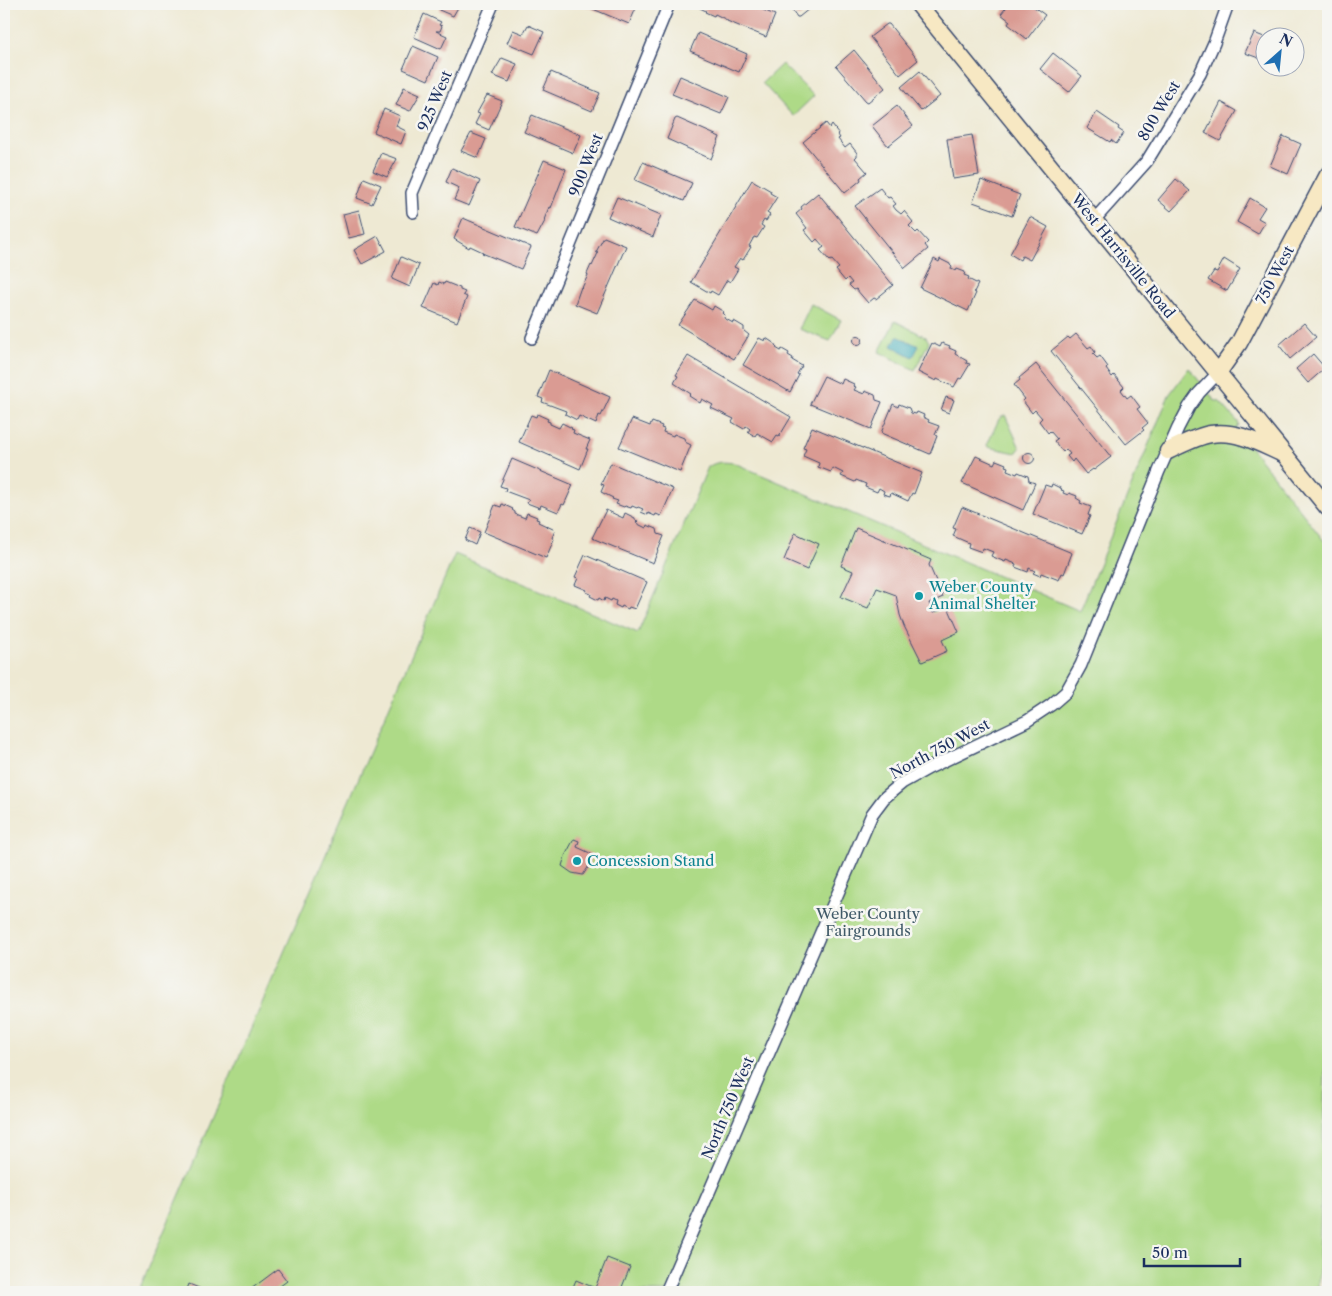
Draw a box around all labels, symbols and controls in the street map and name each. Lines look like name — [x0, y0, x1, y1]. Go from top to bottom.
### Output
north arrow — [1254, 28, 1304, 78]
text: N — [1276, 30, 1295, 51]
street label: 925 West — [413, 67, 456, 134]
street label: 800 West — [1133, 77, 1184, 144]
street label: 900 West — [564, 130, 607, 199]
street label: West Harrisville Road — [1067, 189, 1179, 322]
street label: 750 West — [1251, 242, 1298, 307]
place label: Weber County Animal Shelter — [928, 577, 1036, 613]
marker: Weber County Animal Shelter — [913, 590, 925, 602]
street label: North 750 West — [887, 714, 993, 783]
place label: Concession Stand — [587, 851, 714, 870]
marker: Concession Stand — [571, 855, 583, 867]
park label: Weber County Fairgrounds — [815, 904, 921, 940]
street label: North 750 West — [697, 1053, 758, 1162]
scale bar — [1144, 1236, 1241, 1268]
text: 50 m — [1152, 1243, 1188, 1262]

